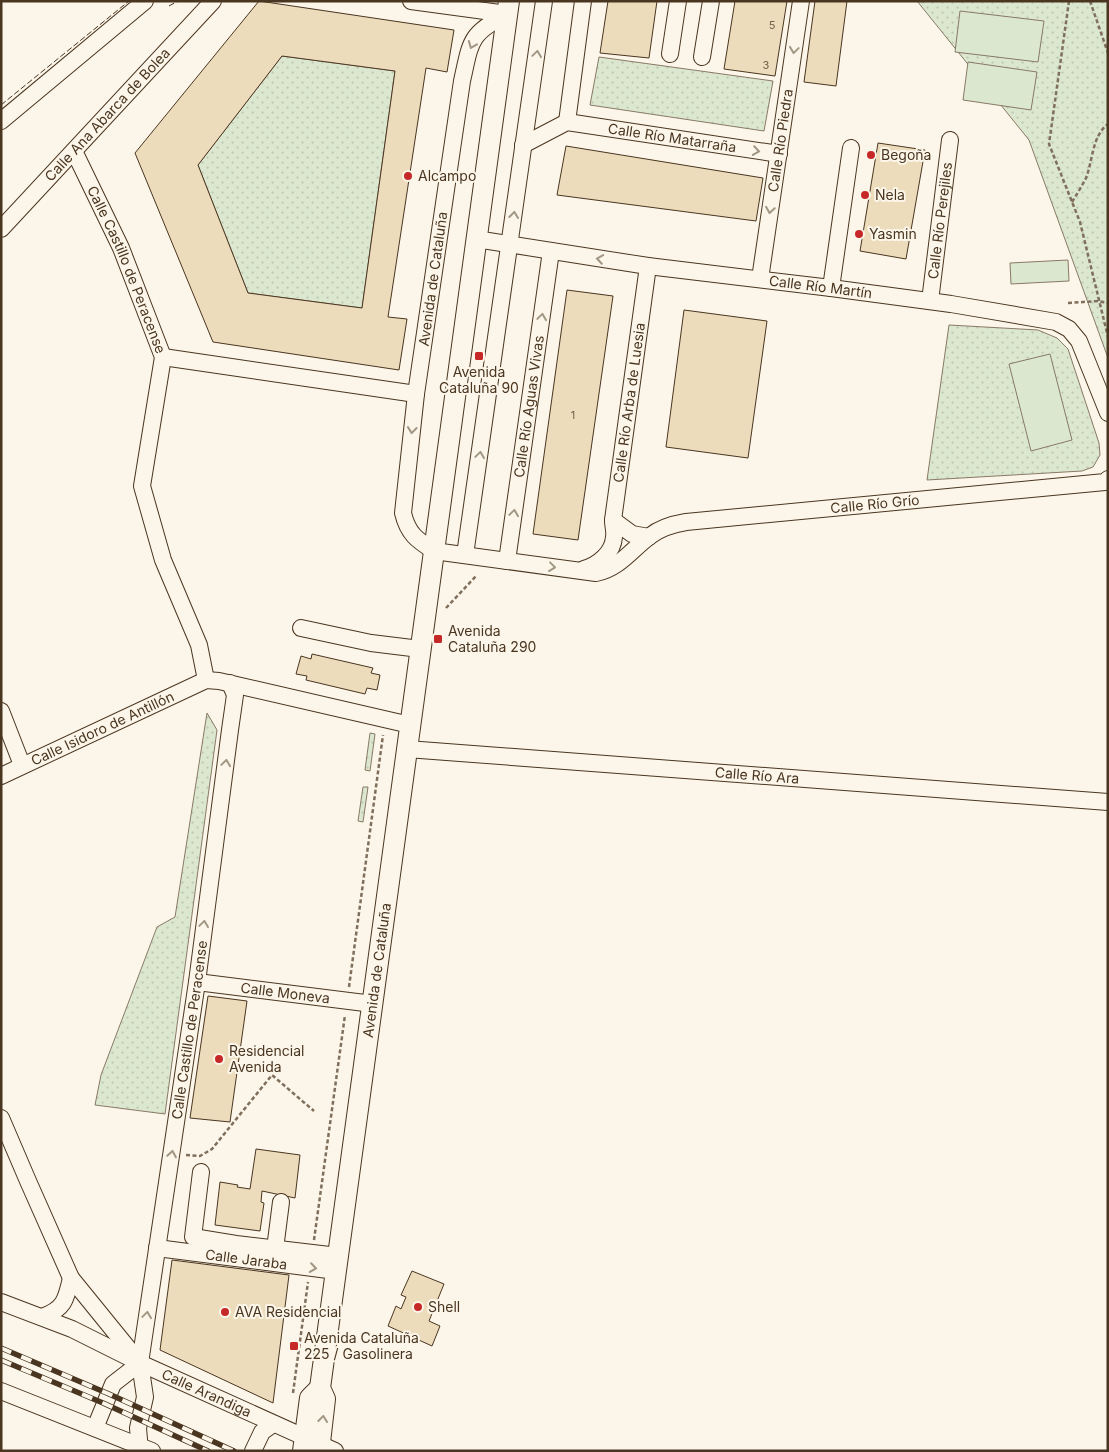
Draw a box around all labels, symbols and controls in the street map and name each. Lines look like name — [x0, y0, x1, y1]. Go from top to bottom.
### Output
house number: 5 — [769, 18, 776, 32]
one-way arrow — [467, 40, 478, 49]
street label: Calle Ana Abarca de Bolea — [41, 44, 173, 185]
one-way arrow — [789, 46, 800, 54]
one-way arrow — [531, 49, 541, 58]
house number: 3 — [763, 58, 770, 72]
street label: Calle Río Piedra — [764, 88, 796, 193]
street label: Calle Río Matarraña — [607, 119, 738, 155]
one-way arrow — [752, 145, 760, 155]
place label: Begoña — [881, 146, 931, 163]
marker: Begoña — [865, 149, 877, 161]
street label: Calle Río Perejiles — [924, 161, 955, 280]
place label: Alcampo — [418, 167, 476, 184]
marker: Alcampo — [402, 170, 414, 182]
street label: Calle Castillo de Peracense — [84, 183, 170, 356]
place label: Nela — [875, 186, 905, 203]
marker: Nela — [859, 189, 871, 201]
one-way arrow — [766, 206, 776, 215]
one-way arrow — [508, 210, 519, 218]
street label: Avenida de Cataluña — [415, 211, 450, 347]
place label: Yasmin — [869, 225, 917, 242]
marker: Yasmin — [853, 228, 865, 240]
one-way arrow — [595, 254, 604, 264]
street label: Calle Río Martín — [768, 272, 873, 301]
one-way arrow — [536, 313, 547, 321]
street label: Calle Río Arba de Luesia — [609, 322, 648, 484]
street label: Calle Río Aguas Vivas — [510, 334, 547, 479]
marker: Avenida Cataluña 90 — [473, 350, 485, 362]
place label: Avenida Cataluña 90 — [439, 363, 519, 396]
house number: 1 — [571, 408, 575, 422]
one-way arrow — [407, 426, 418, 434]
one-way arrow — [474, 450, 485, 458]
street label: Calle Río Grío — [830, 491, 920, 516]
one-way arrow — [508, 508, 519, 516]
one-way arrow — [548, 561, 556, 572]
place label: Avenida Cataluña 290 — [448, 622, 536, 655]
marker: Avenida Cataluña 290 — [432, 633, 444, 645]
street label: Calle Isidoro de Antillón — [28, 687, 176, 769]
one-way arrow — [220, 759, 231, 767]
street label: Calle Río Ara — [714, 763, 800, 787]
street label: Avenida de Cataluña — [359, 902, 394, 1039]
one-way arrow — [198, 920, 209, 928]
street label: Calle Castillo de Peracense — [168, 939, 210, 1120]
street label: Calle Moneva — [240, 979, 331, 1007]
place label: Residencial Avenida — [229, 1042, 304, 1075]
marker: Residencial Avenida — [213, 1053, 225, 1065]
one-way arrow — [166, 1150, 177, 1158]
street label: Calle Jaraba — [204, 1245, 288, 1273]
one-way arrow — [309, 1262, 317, 1273]
place label: Shell — [428, 1298, 460, 1315]
marker: Shell — [412, 1301, 424, 1313]
place label: AVA Residencial — [235, 1303, 341, 1320]
marker: AVA Residencial — [219, 1306, 231, 1318]
one-way arrow — [141, 1311, 152, 1319]
place label: Avenida Cataluña 225 / Gasolinera — [304, 1329, 419, 1362]
marker: Avenida Cataluña 225 / Gasolinera — [288, 1340, 300, 1352]
street label: Calle Arandiga — [159, 1365, 254, 1420]
one-way arrow — [317, 1415, 328, 1423]

